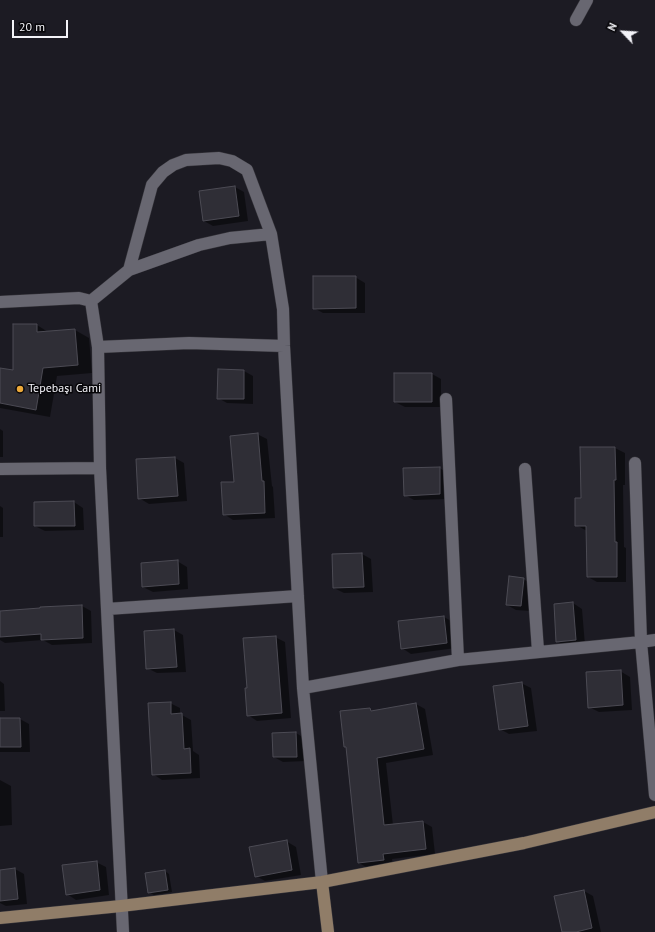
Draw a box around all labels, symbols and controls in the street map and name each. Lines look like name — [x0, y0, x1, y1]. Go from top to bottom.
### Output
scale bar — [14, 12, 70, 38]
north arrow — [603, 12, 643, 52]
text: 20 m — [19, 19, 45, 34]
text: N — [604, 21, 620, 33]
place label: Tepebaşı Cami — [28, 382, 101, 396]
marker: Tepebaşı Cami — [15, 384, 25, 394]

